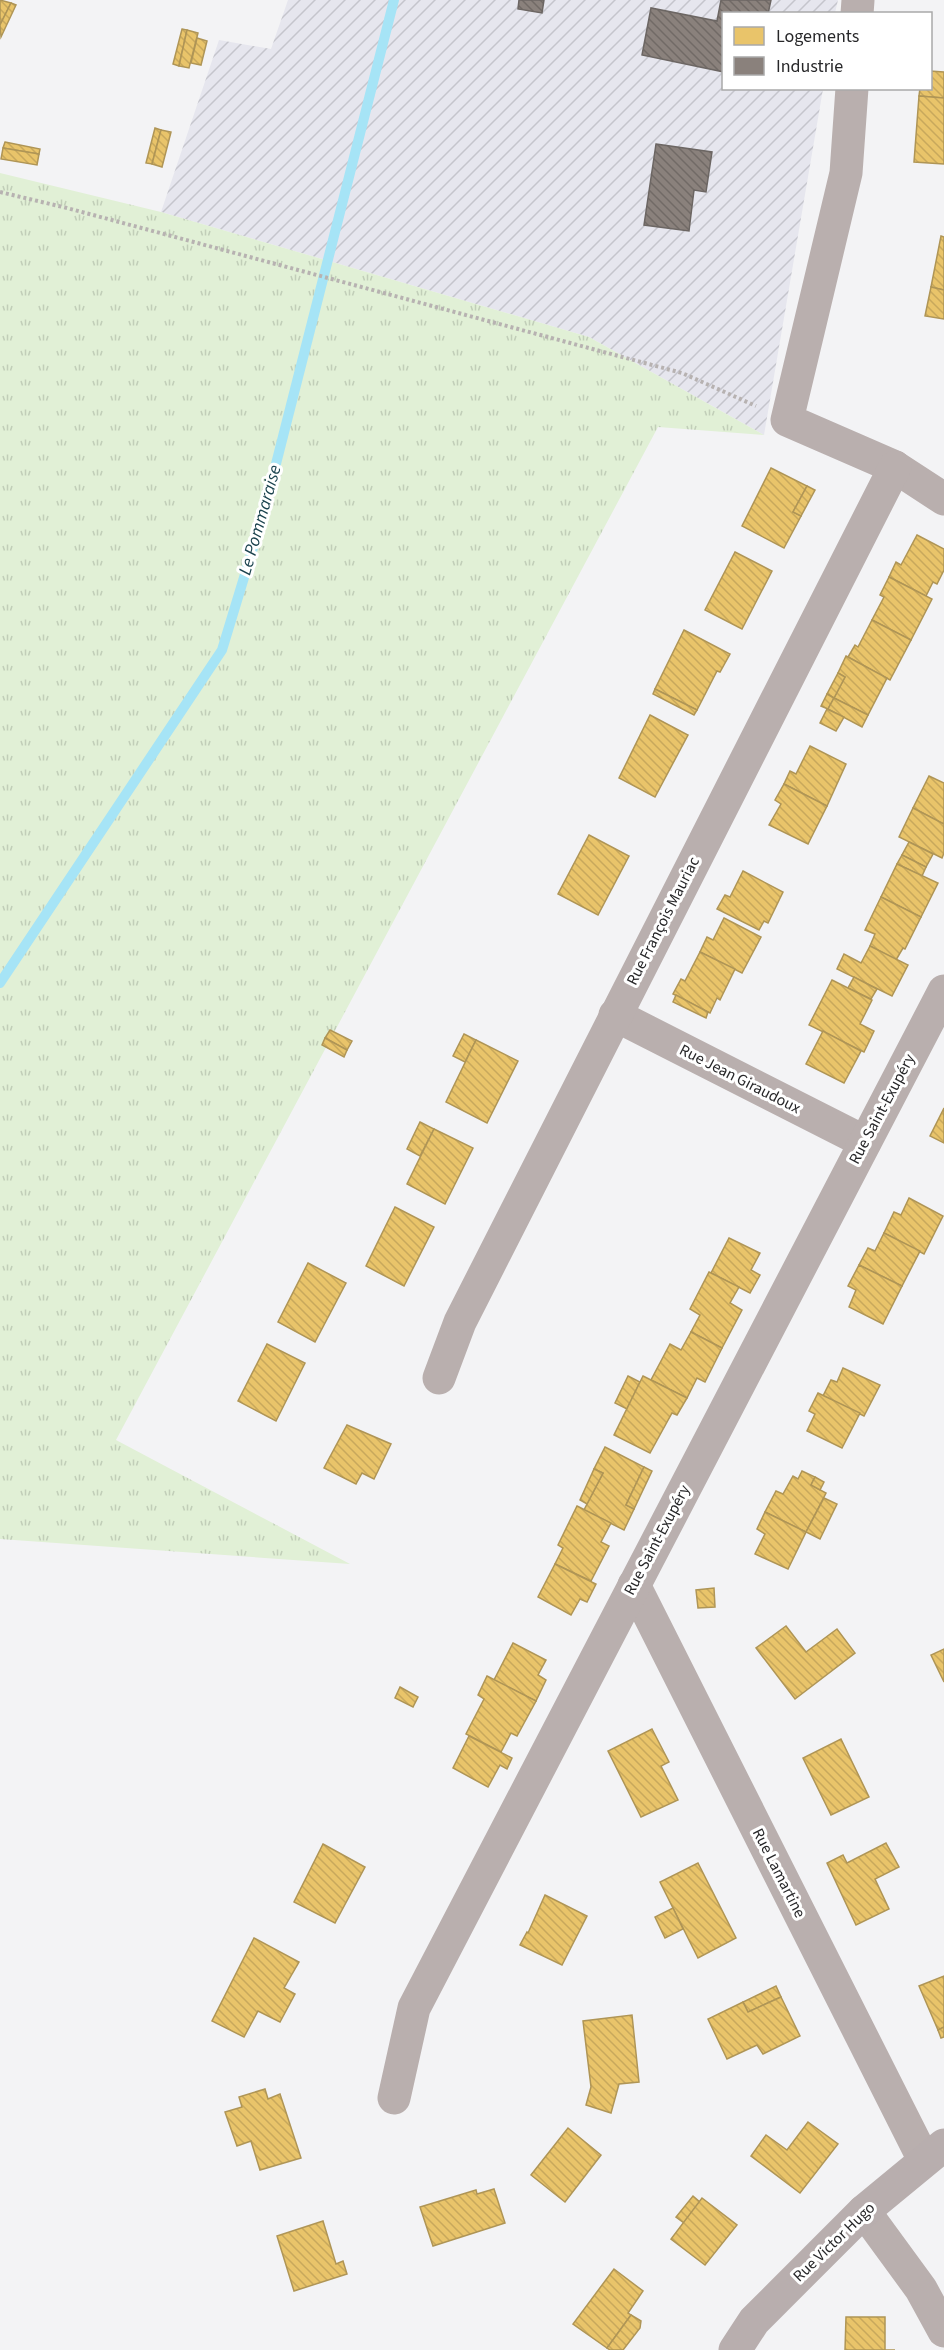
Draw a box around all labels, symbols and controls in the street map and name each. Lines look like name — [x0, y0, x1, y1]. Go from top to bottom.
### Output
legend — [722, 12, 932, 90]
text: Logements — [776, 24, 859, 49]
text: Industrie — [776, 54, 843, 79]
water label: Le Pommaraise — [232, 462, 288, 578]
street label: Rue François Mauriac — [621, 853, 705, 989]
street label: Rue Jean Giraudoux — [676, 1039, 804, 1119]
street label: Rue Saint-Exupéry — [844, 1049, 921, 1168]
street label: Rue Saint-Exupéry — [619, 1480, 696, 1599]
street label: Rue Lamartine — [747, 1824, 811, 1922]
street label: Rue Victor Hugo — [788, 2197, 880, 2287]

